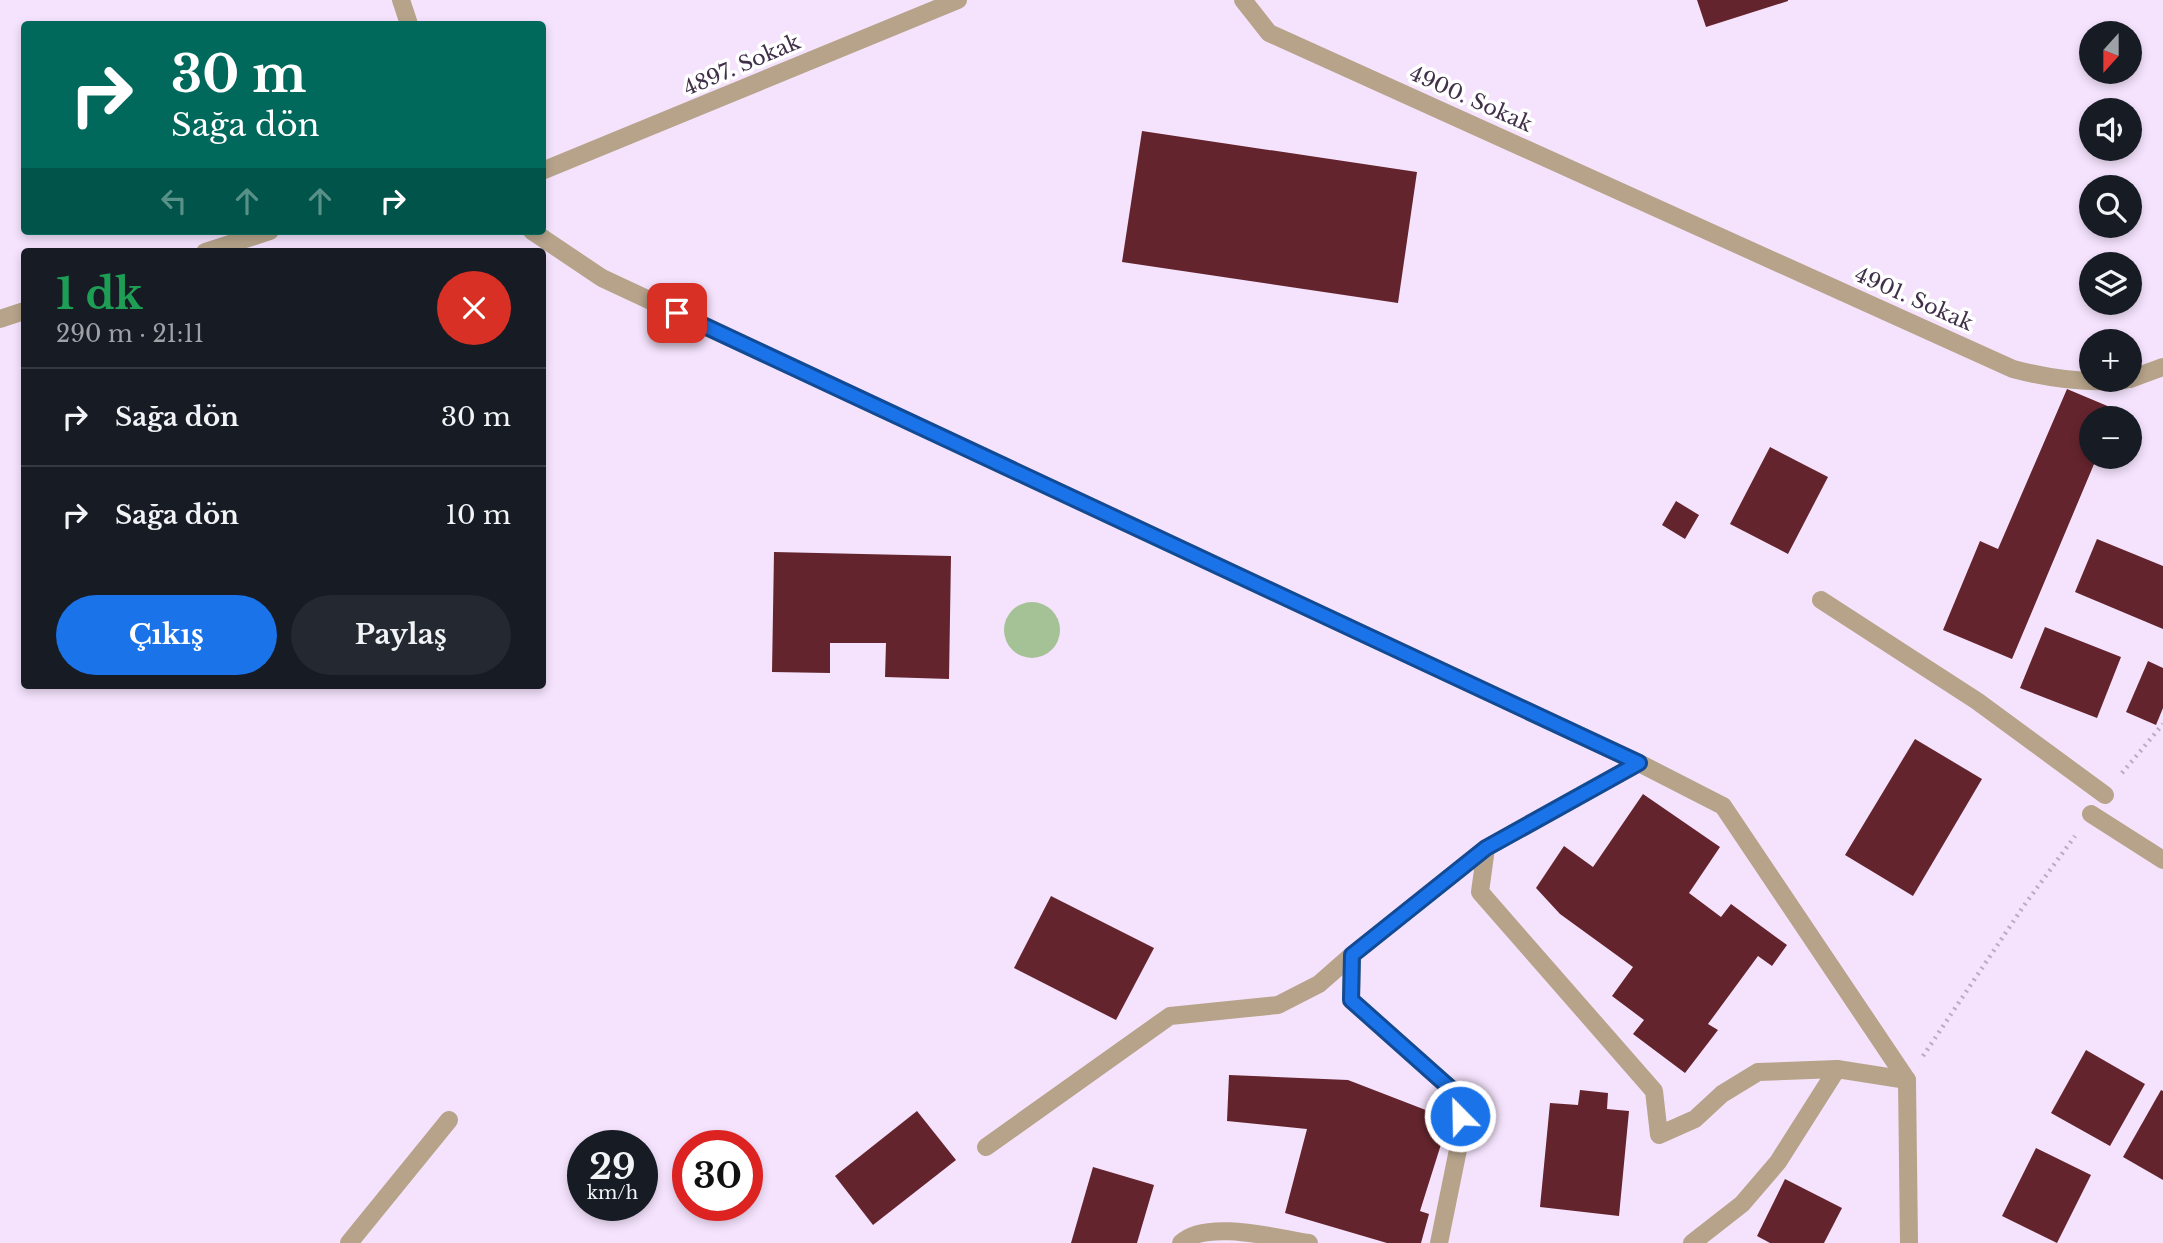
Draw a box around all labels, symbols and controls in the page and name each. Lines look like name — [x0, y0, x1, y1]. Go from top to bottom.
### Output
north arrow — [2079, 21, 2142, 84]
map controls — [2079, 21, 2142, 469]
street label: 4897. Sokak — [680, 29, 804, 101]
text: 30 m — [171, 44, 306, 105]
icon: right — [56, 49, 147, 140]
street label: 4900. Sokak — [1406, 60, 1537, 138]
button: sound — [2079, 98, 2142, 161]
text: Sağa dön — [171, 105, 320, 145]
button: search — [2079, 175, 2142, 238]
icon: left — [155, 182, 193, 220]
icon: ahead — [228, 182, 266, 220]
icon: ahead — [301, 182, 339, 220]
icon: right — [374, 182, 412, 220]
button: layers — [2079, 252, 2142, 315]
street label: 4901. Sokak — [1851, 261, 1977, 337]
text: 1 dk — [56, 268, 143, 320]
button: close — [437, 271, 511, 345]
pin — [647, 283, 707, 343]
icon: arrive — [658, 294, 696, 332]
text: 290 m · 21:11 — [56, 320, 204, 348]
button: + — [2079, 329, 2142, 392]
icon: right — [56, 398, 94, 436]
text: Sağa dön — [115, 401, 239, 433]
text: 30 m — [441, 401, 511, 433]
button: − — [2079, 406, 2142, 469]
icon: right — [56, 496, 94, 534]
text: Sağa dön — [115, 499, 239, 531]
text: 10 m — [445, 499, 511, 531]
button: Çıkış — [56, 595, 277, 675]
button: Paylaş — [291, 595, 511, 675]
position arrow — [1423, 1079, 1497, 1153]
speed limit sign: 30 — [672, 1130, 763, 1221]
text: 29 — [589, 1145, 636, 1188]
text: km/h — [587, 1182, 638, 1204]

